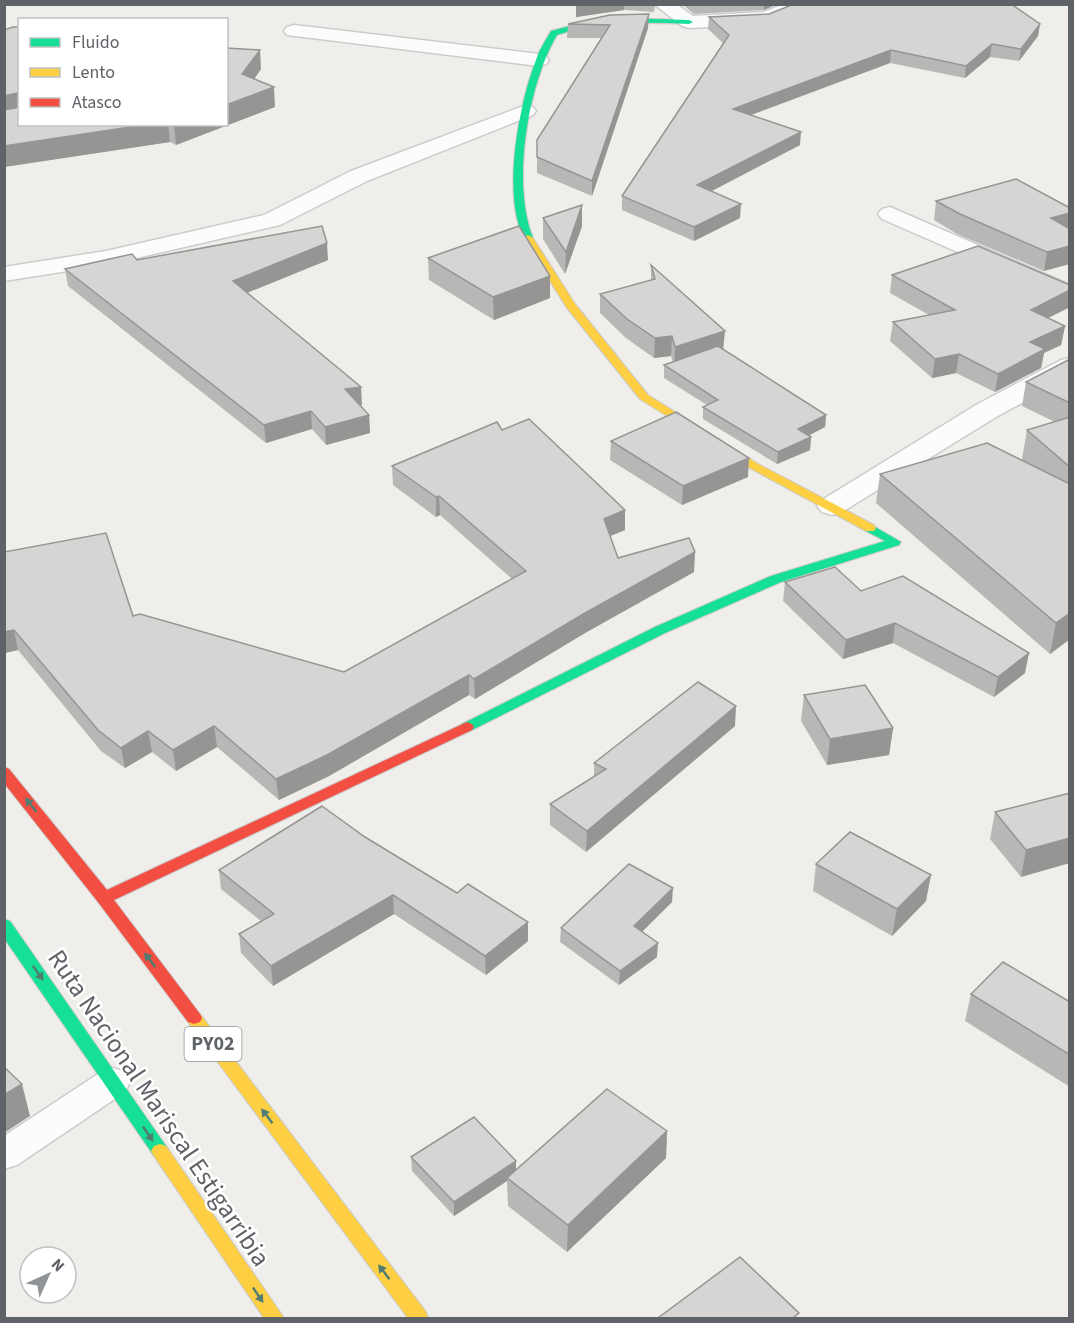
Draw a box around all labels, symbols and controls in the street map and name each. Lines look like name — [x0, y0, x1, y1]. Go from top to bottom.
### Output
legend — [18, 18, 228, 126]
text: Fluido — [72, 30, 119, 55]
text: Lento — [72, 60, 115, 85]
text: Atasco — [72, 90, 121, 115]
one-way arrow — [25, 798, 37, 813]
street label: Ruta Nacional Mariscal Estigarribia — [41, 944, 277, 1272]
one-way arrow — [144, 952, 156, 968]
one-way arrow — [32, 965, 44, 981]
road number: PY02 — [184, 1027, 242, 1061]
one-way arrow — [261, 1108, 273, 1124]
one-way arrow — [142, 1126, 153, 1142]
north arrow — [18, 1245, 78, 1305]
one-way arrow — [378, 1264, 390, 1280]
one-way arrow — [253, 1287, 264, 1303]

